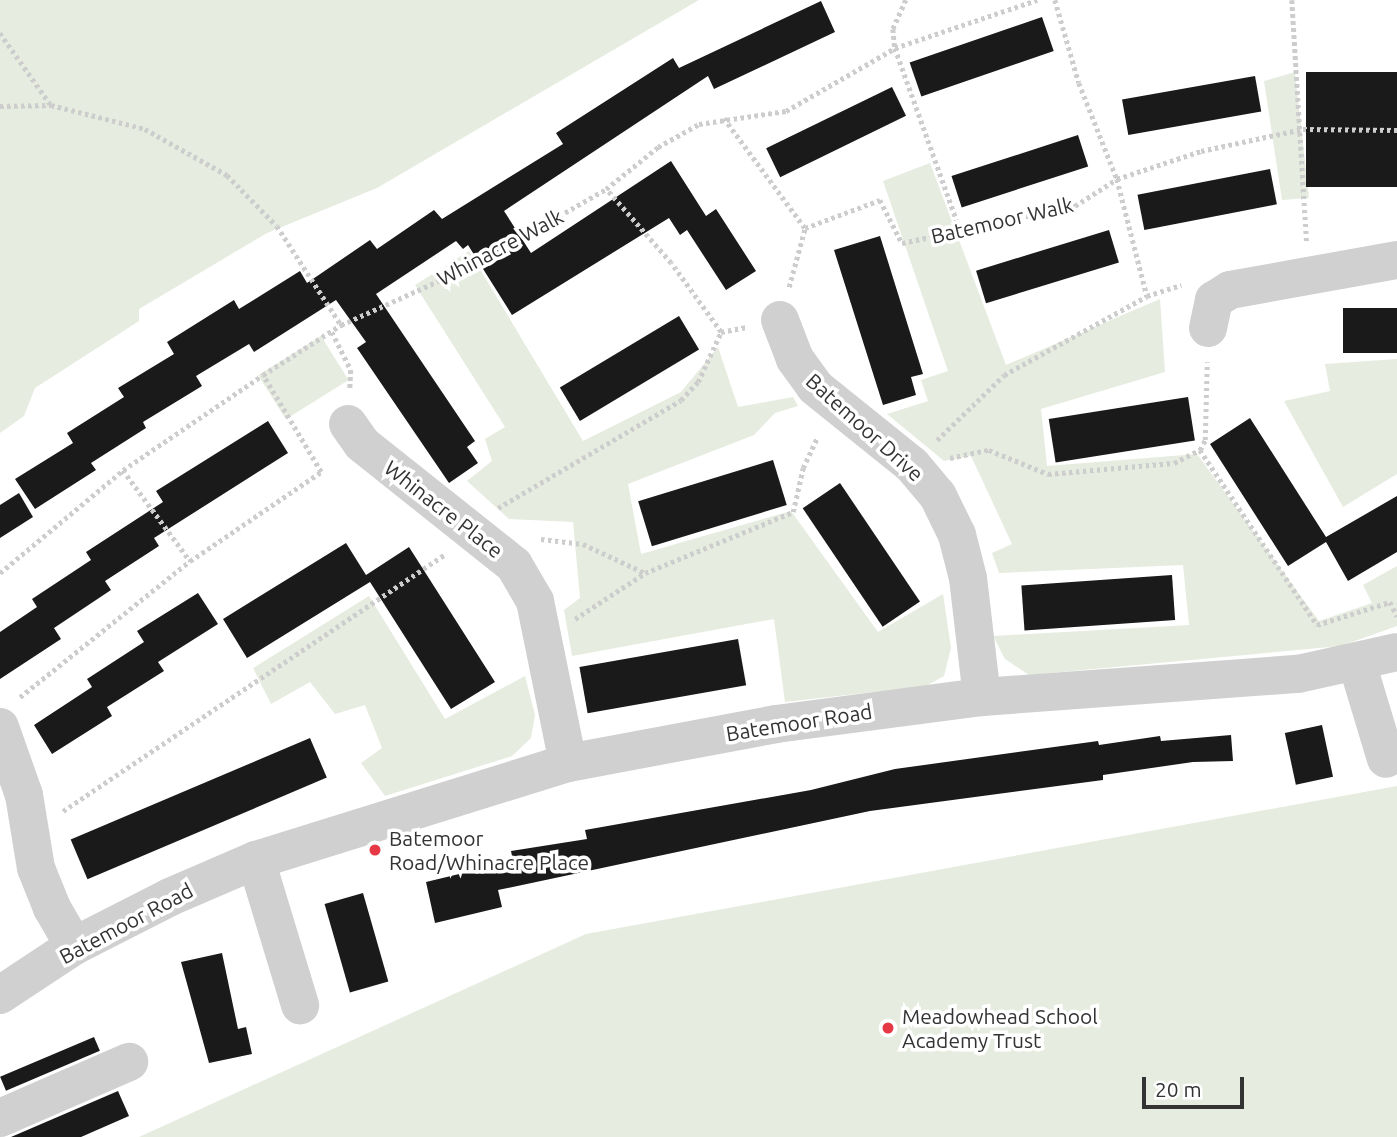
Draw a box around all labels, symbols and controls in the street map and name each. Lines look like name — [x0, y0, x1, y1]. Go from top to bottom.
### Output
street label: Batemoor Walk — [928, 191, 1076, 249]
street label: Whinacre Walk — [433, 203, 567, 291]
street label: Batemoor Drive — [801, 368, 929, 486]
street label: Whinacre Place — [380, 455, 508, 563]
street label: Batemoor Road — [724, 698, 874, 746]
place label: Batemoor Road/Whinacre Place — [389, 825, 589, 875]
marker: Batemoor Road/Whinacre Place — [367, 842, 383, 858]
street label: Batemoor Road — [55, 877, 197, 969]
place label: Meadowhead School Academy Trust — [902, 1003, 1098, 1053]
marker: Meadowhead School Academy Trust — [880, 1020, 896, 1036]
scale bar — [1145, 1064, 1246, 1108]
text: 20 m — [1155, 1077, 1202, 1101]

